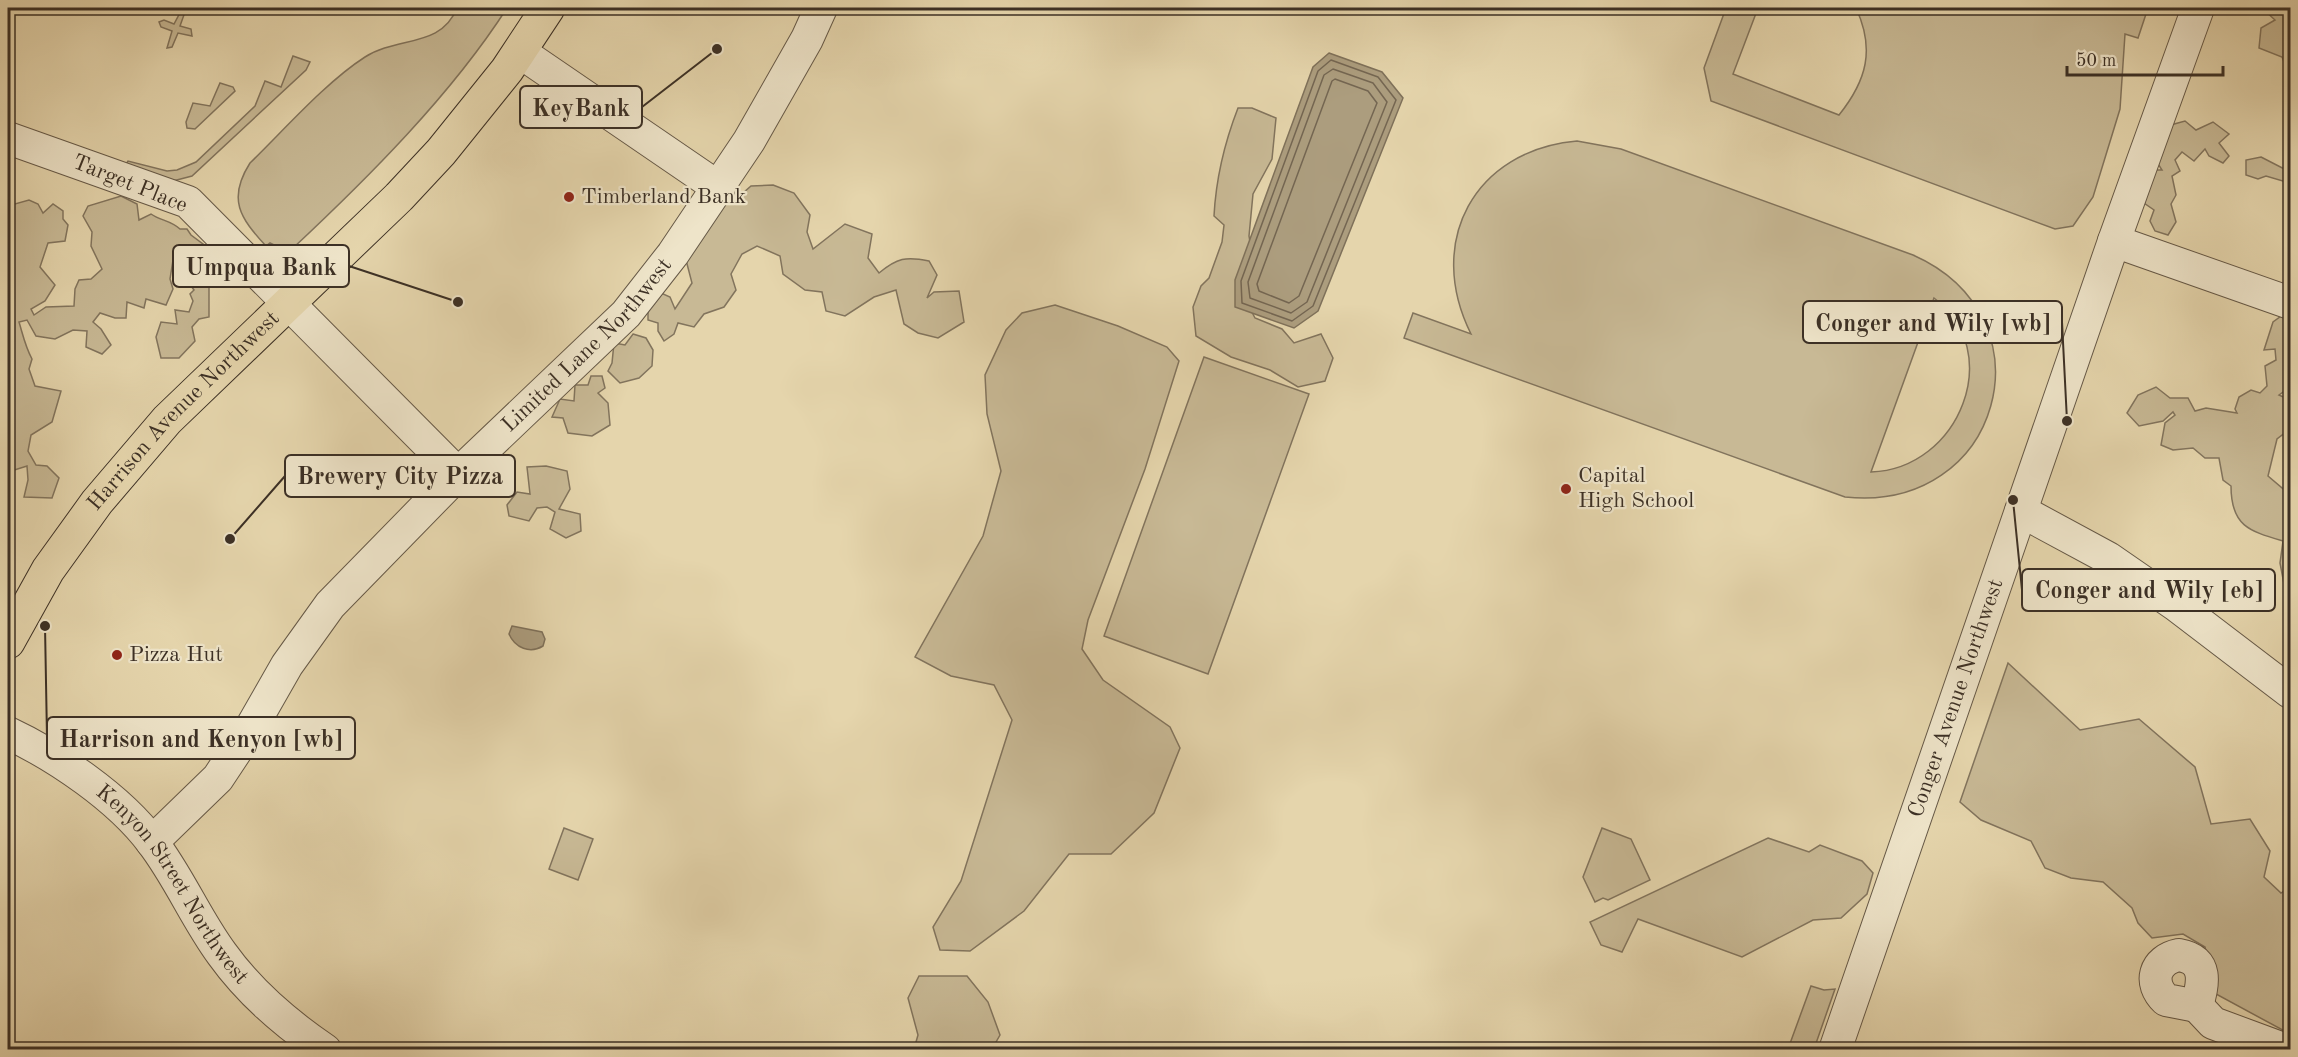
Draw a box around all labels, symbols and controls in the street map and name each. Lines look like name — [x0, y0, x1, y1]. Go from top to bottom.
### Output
scale bar — [2067, 39, 2223, 77]
text: 50 m — [2076, 52, 2116, 70]
callout: KeyBank — [520, 86, 642, 128]
text: KeyBank — [532, 98, 630, 122]
street label: Target Place — [69, 151, 191, 217]
place label: Timberland Bank — [581, 186, 746, 208]
marker: Timberland Bank — [562, 190, 576, 204]
callout: Umpqua Bank — [173, 245, 349, 287]
street label: Limited Lane Northwest — [498, 254, 676, 437]
text: Umpqua Bank — [185, 257, 337, 281]
callout: Conger and Wily [wb] — [1803, 301, 2062, 343]
street label: Harrison Avenue Northwest — [84, 307, 284, 515]
text: Conger and Wily [wb] — [1815, 313, 2051, 337]
callout: Brewery City Pizza — [285, 455, 515, 497]
place label: Capital High School — [1578, 465, 1694, 512]
text: Brewery City Pizza — [297, 466, 503, 490]
marker: Capital High School — [1559, 482, 1573, 496]
callout: Conger and Wily [eb] — [2022, 569, 2275, 611]
street label: Conger Avenue Northwest — [1905, 576, 2008, 820]
text: Conger and Wily [eb] — [2035, 580, 2263, 604]
place label: Pizza Hut — [129, 644, 223, 666]
marker: Pizza Hut — [110, 648, 124, 662]
callout: Harrison and Kenyon [wb] — [47, 717, 355, 759]
text: Harrison and Kenyon [wb] — [59, 729, 343, 753]
street label: Kenyon Street Northwest — [92, 781, 252, 989]

